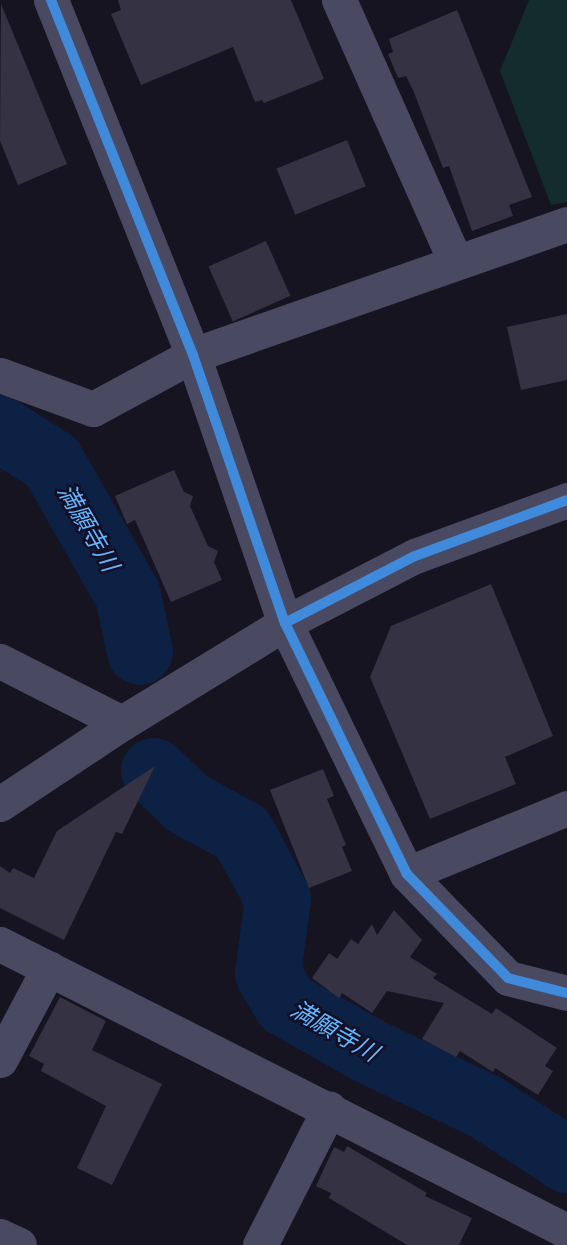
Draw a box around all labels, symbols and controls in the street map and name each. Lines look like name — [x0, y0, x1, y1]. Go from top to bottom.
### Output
water label: 満願寺川 — [53, 478, 125, 576]
water label: 満願寺川 — [286, 994, 384, 1066]

